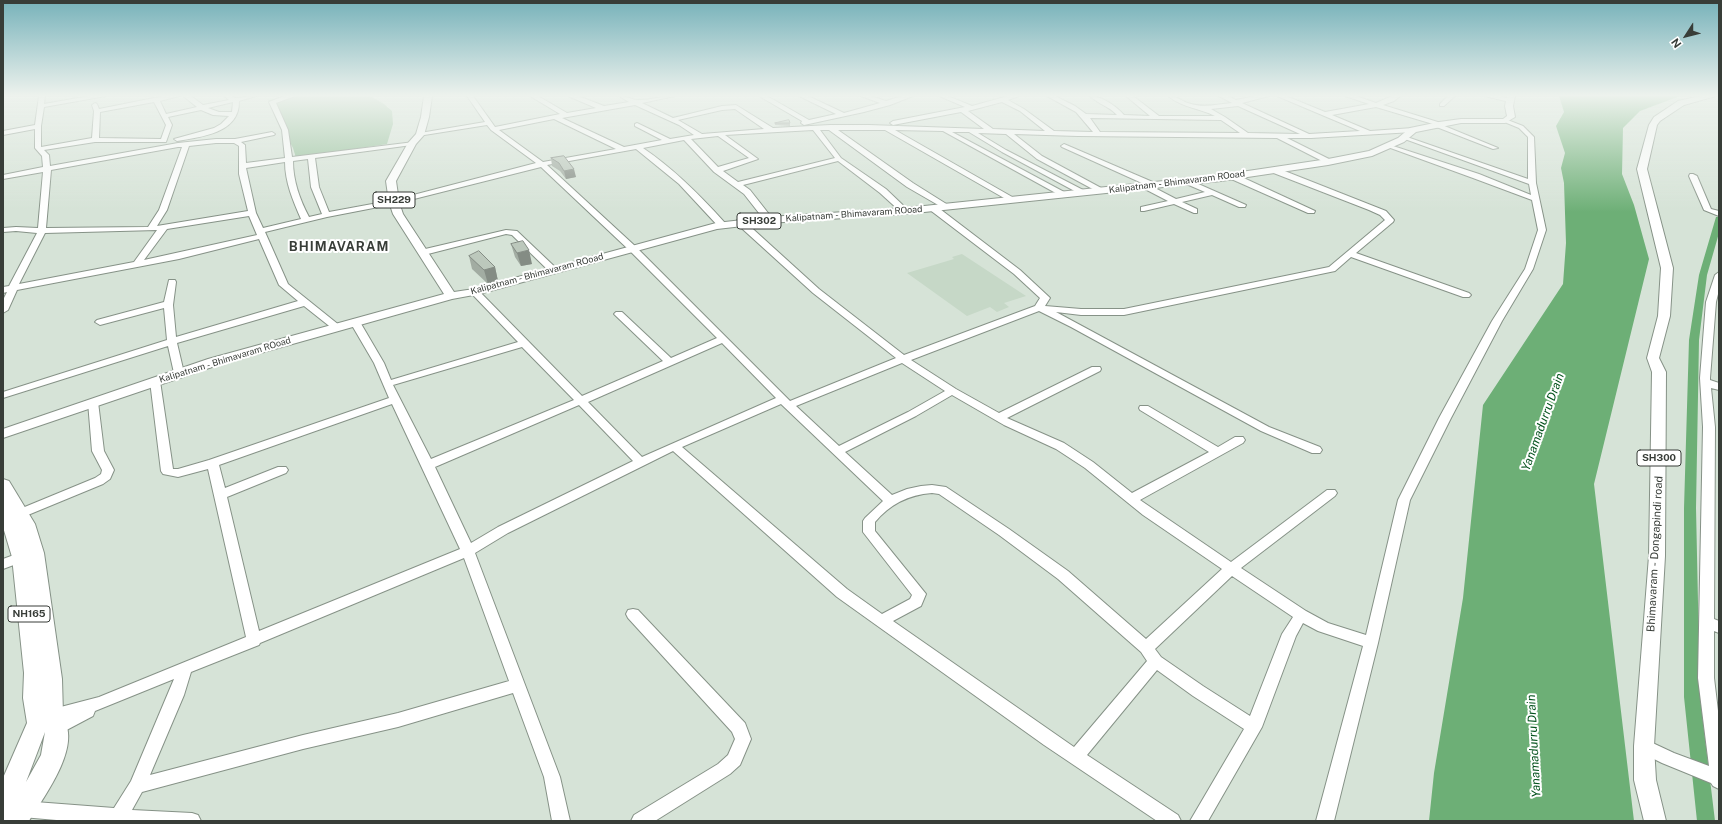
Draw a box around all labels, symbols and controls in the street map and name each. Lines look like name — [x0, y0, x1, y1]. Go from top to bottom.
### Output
north arrow — [1666, 16, 1706, 56]
text: N — [1669, 36, 1684, 50]
street label: Kalipatnam - Bhimavaram ROoad — [1108, 168, 1246, 196]
road number: SH229 — [373, 192, 415, 208]
street label: Kalipatnam - Bhimavaram ROoad — [785, 204, 923, 224]
road number: SH302 — [737, 213, 781, 229]
district label: BHIMAVARAM — [289, 239, 389, 255]
street label: Kalipatnam - Bhimavaram ROoad — [469, 251, 605, 297]
street label: Kalipatnam - Bhimavaram ROoad — [158, 335, 292, 385]
water label: Yanamadurru Drain — [1519, 371, 1567, 473]
road number: SH300 — [1637, 450, 1681, 466]
street label: Bhimavaram - Dongapindi road — [1644, 476, 1666, 632]
road number: NH165 — [8, 606, 50, 622]
water label: Yanamadurru Drain — [1524, 694, 1544, 798]

